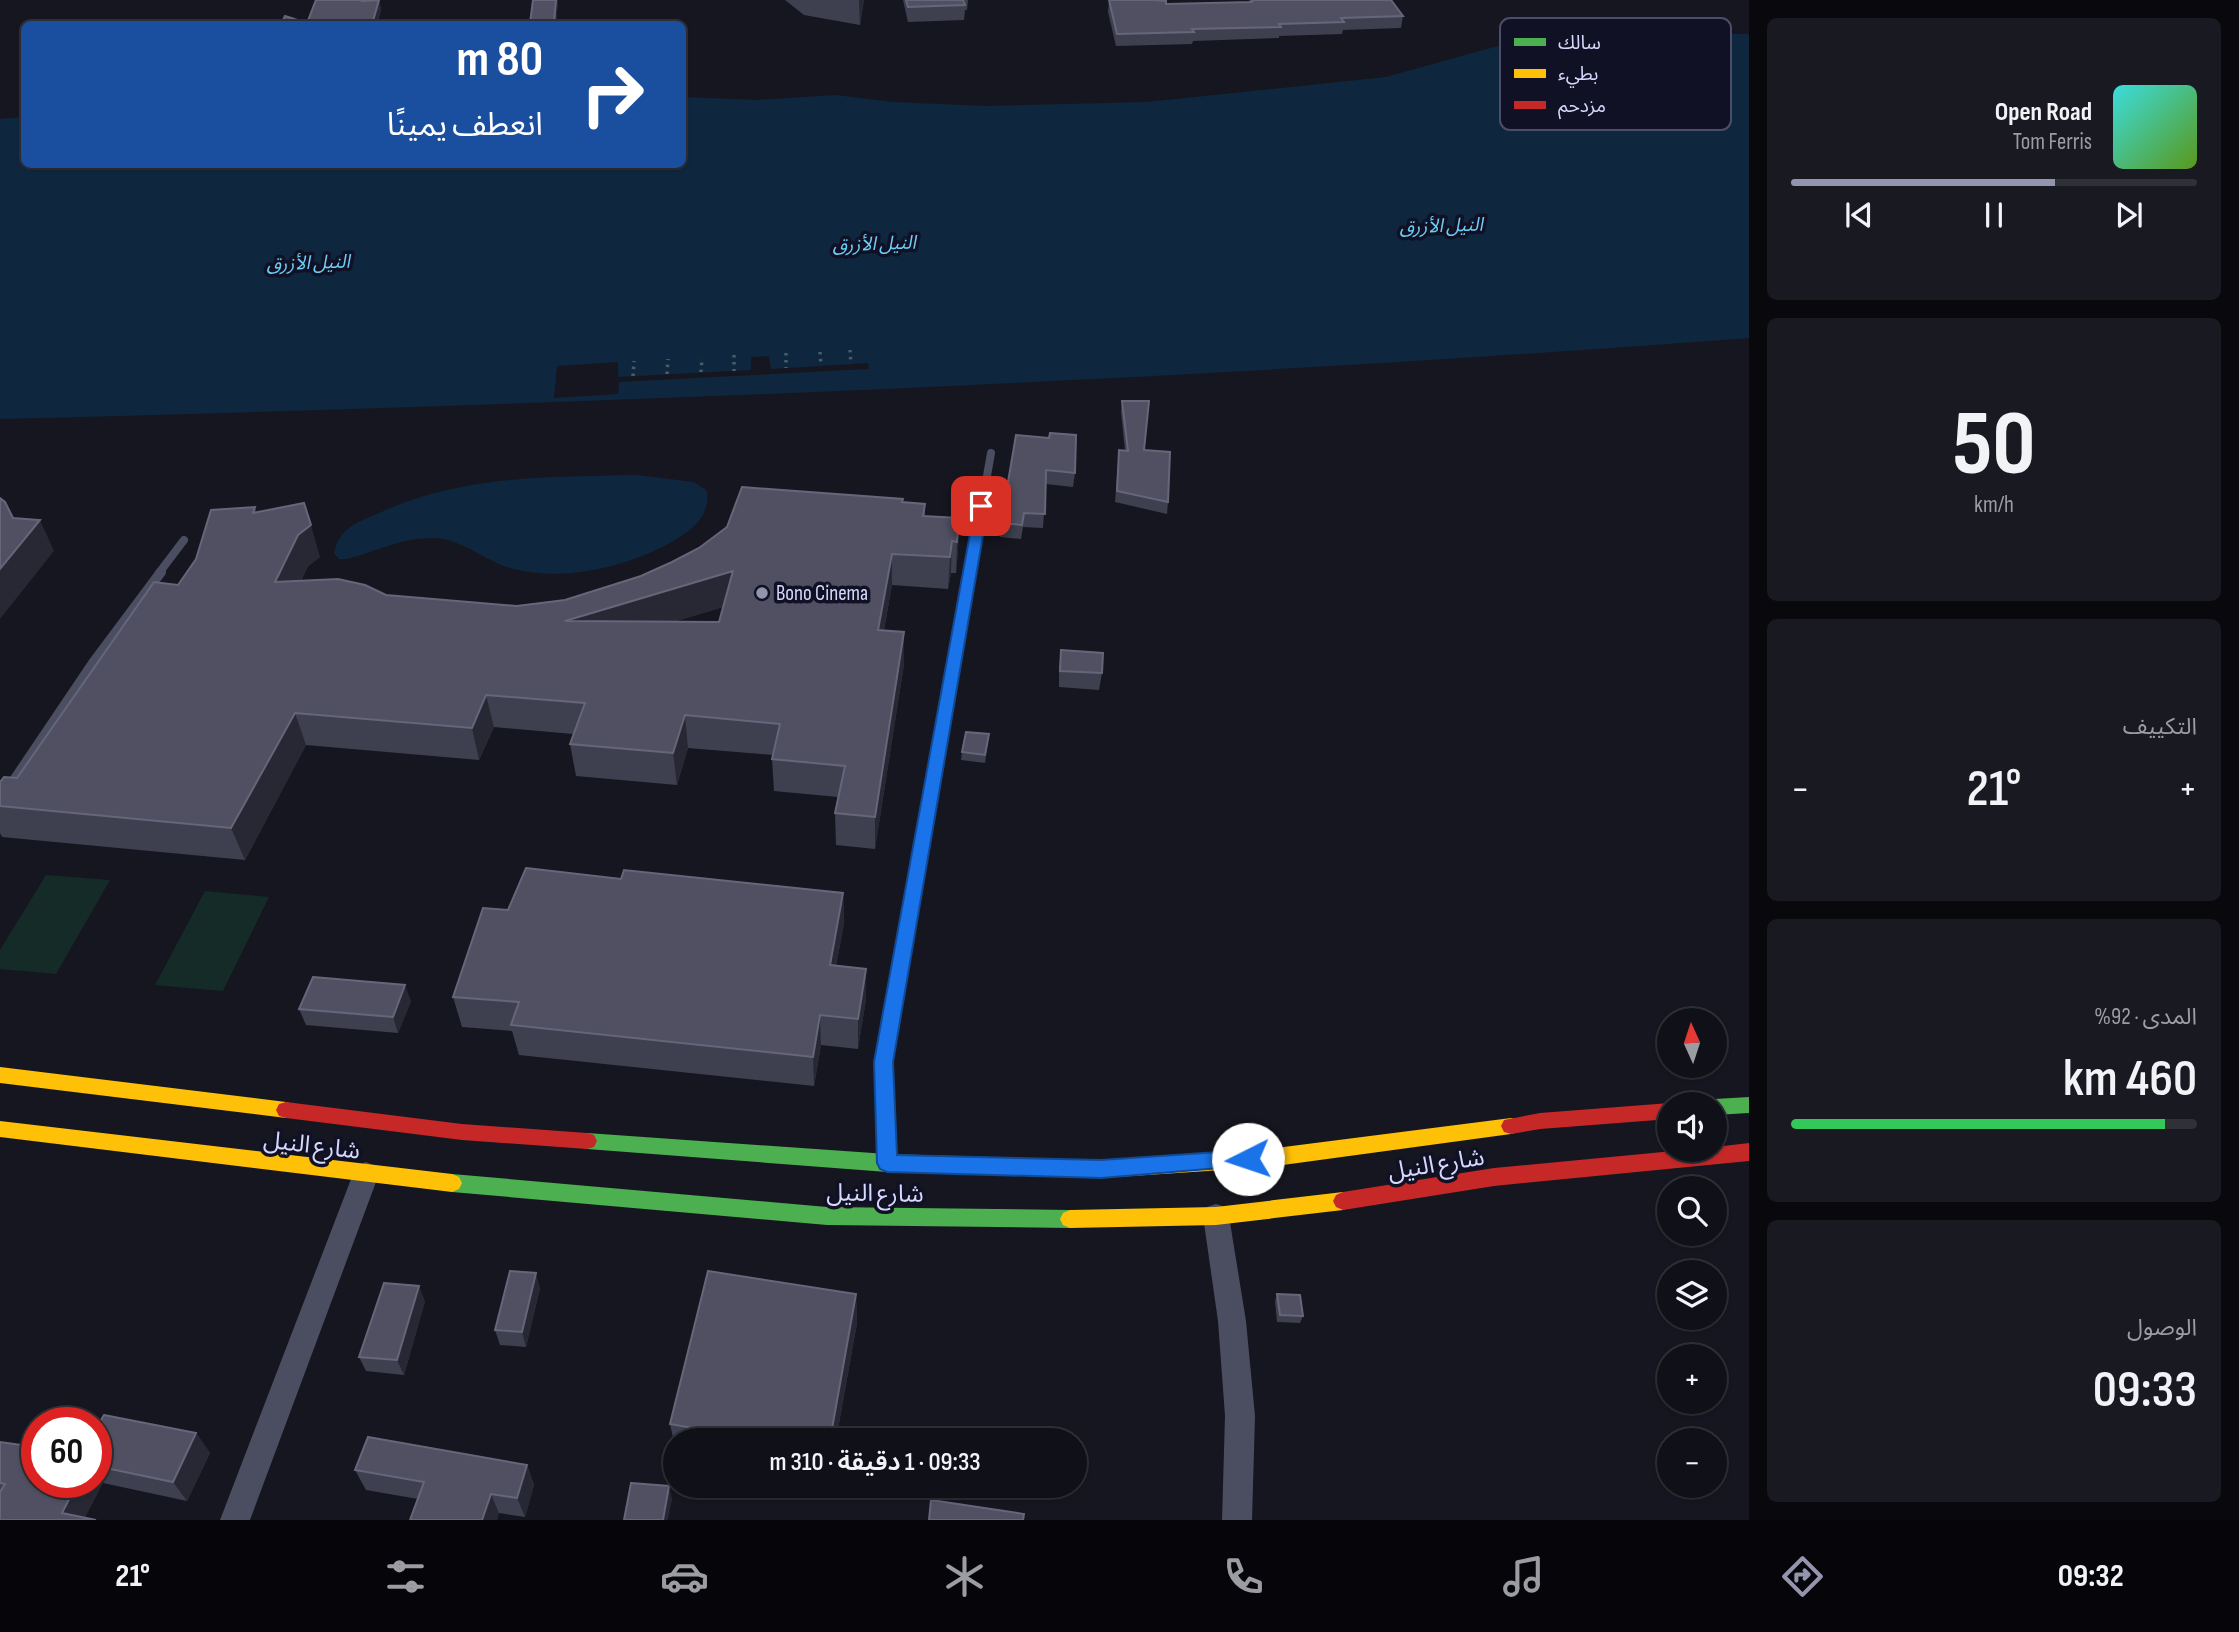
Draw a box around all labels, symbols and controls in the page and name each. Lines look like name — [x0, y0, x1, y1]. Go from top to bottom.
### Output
legend — [1500, 18, 1731, 130]
text: 80 m — [456, 31, 543, 90]
text: سالك — [1558, 32, 1601, 55]
icon: right — [567, 49, 658, 140]
text: بطيء — [1558, 63, 1598, 88]
text: مزدحم — [1558, 95, 1606, 120]
text: Open Road — [1995, 97, 2092, 128]
text: انعطف يمينًا — [387, 106, 543, 145]
text: Tom Ferris — [2013, 128, 2092, 156]
icon: previous — [1840, 196, 1878, 234]
icon: pause — [1975, 196, 2013, 234]
icon: next — [2110, 196, 2148, 234]
water label: النيل الأزرق — [1399, 213, 1486, 239]
water label: النيل الأزرق — [832, 231, 919, 257]
water label: النيل الأزرق — [266, 250, 353, 276]
text: 50 — [1952, 391, 2036, 500]
pin — [951, 476, 1011, 536]
icon: arrive — [962, 487, 1000, 525]
text: km/h — [1974, 491, 2014, 519]
place label: Bono Cinema — [776, 581, 868, 606]
marker: Bono Cinema — [754, 585, 770, 601]
text: التكييف — [2123, 713, 2197, 741]
text: 21° — [1967, 758, 2021, 821]
text: − — [1791, 767, 1810, 812]
text: + — [2178, 767, 2197, 812]
text: المدى · 92% — [2094, 1003, 2197, 1031]
north arrow — [1657, 1008, 1727, 1078]
map controls — [1657, 1008, 1727, 1498]
text: 460 km — [2063, 1048, 2197, 1111]
button: sound — [1657, 1092, 1727, 1162]
position arrow — [1211, 1122, 1285, 1196]
street label: شارع النيل — [262, 1125, 362, 1168]
street label: شارع النيل — [1386, 1143, 1487, 1188]
button: search — [1657, 1176, 1727, 1246]
street label: شارع النيل — [826, 1178, 924, 1211]
button: layers — [1657, 1260, 1727, 1330]
text: الوصول — [2127, 1314, 2197, 1342]
button: + — [1657, 1344, 1727, 1414]
text: 09:33 — [2093, 1359, 2197, 1422]
speed limit sign: 60 — [21, 1407, 112, 1498]
button: − — [1657, 1428, 1727, 1498]
text: 09:33 · 1 دقيقة · 310 m — [769, 1447, 981, 1478]
icon: filters — [381, 1552, 430, 1601]
icon: car — [660, 1552, 709, 1601]
icon: climate — [940, 1552, 989, 1601]
icon: phone — [1219, 1552, 1268, 1601]
icon: music — [1499, 1552, 1548, 1601]
icon: directions — [1778, 1552, 1827, 1601]
text: 21° — [115, 1557, 150, 1596]
text: 09:32 — [2058, 1557, 2124, 1596]

